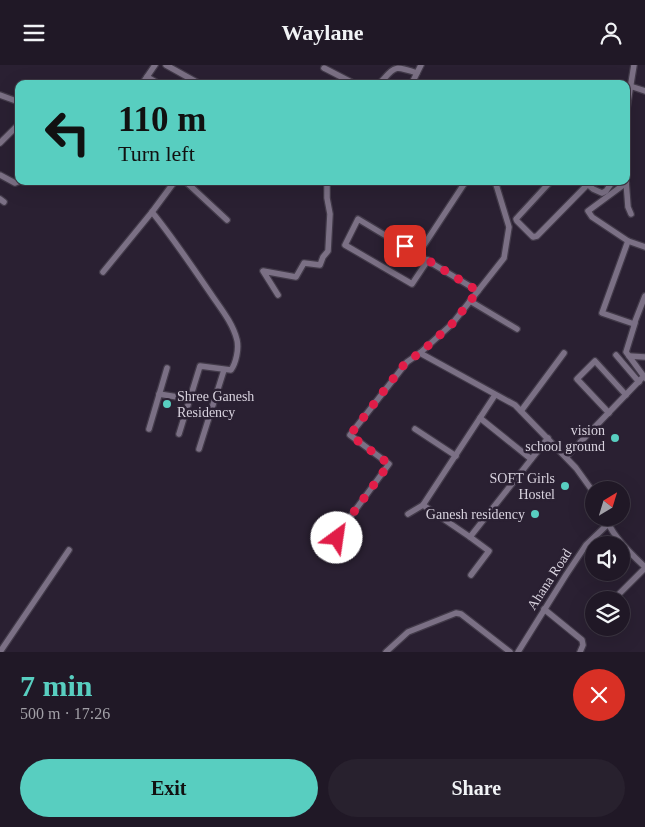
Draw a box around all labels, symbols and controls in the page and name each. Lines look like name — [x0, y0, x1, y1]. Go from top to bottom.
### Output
icon: menu — [20, 19, 48, 47]
icon: person — [597, 19, 625, 47]
text: Waylane — [282, 20, 363, 45]
icon: left — [35, 100, 100, 165]
text: 110 m — [118, 100, 206, 139]
text: Turn left — [118, 141, 195, 166]
pin — [384, 225, 426, 267]
icon: arrive — [391, 232, 419, 260]
place label: Shree Ganesh Residency — [177, 389, 254, 420]
marker: Shree Ganesh Residency — [161, 398, 173, 410]
place label: vision school ground — [525, 423, 605, 454]
marker: vision school ground — [609, 432, 621, 444]
place label: SOFT Girls Hostel — [490, 471, 555, 502]
marker: SOFT Girls Hostel — [559, 480, 571, 492]
north arrow — [585, 481, 630, 526]
map controls — [585, 481, 630, 636]
place label: Ganesh residency — [426, 507, 525, 522]
marker: Ganesh residency — [529, 508, 541, 520]
position arrow — [310, 511, 362, 563]
button: sound — [585, 536, 630, 581]
street label: Ahana Road — [524, 546, 575, 613]
button: layers — [585, 591, 630, 636]
text: 7 min — [20, 669, 93, 702]
button: close — [573, 669, 625, 721]
text: 500 m · 17:26 — [20, 705, 110, 722]
button: Exit — [20, 759, 318, 817]
button: Share — [328, 759, 625, 817]

